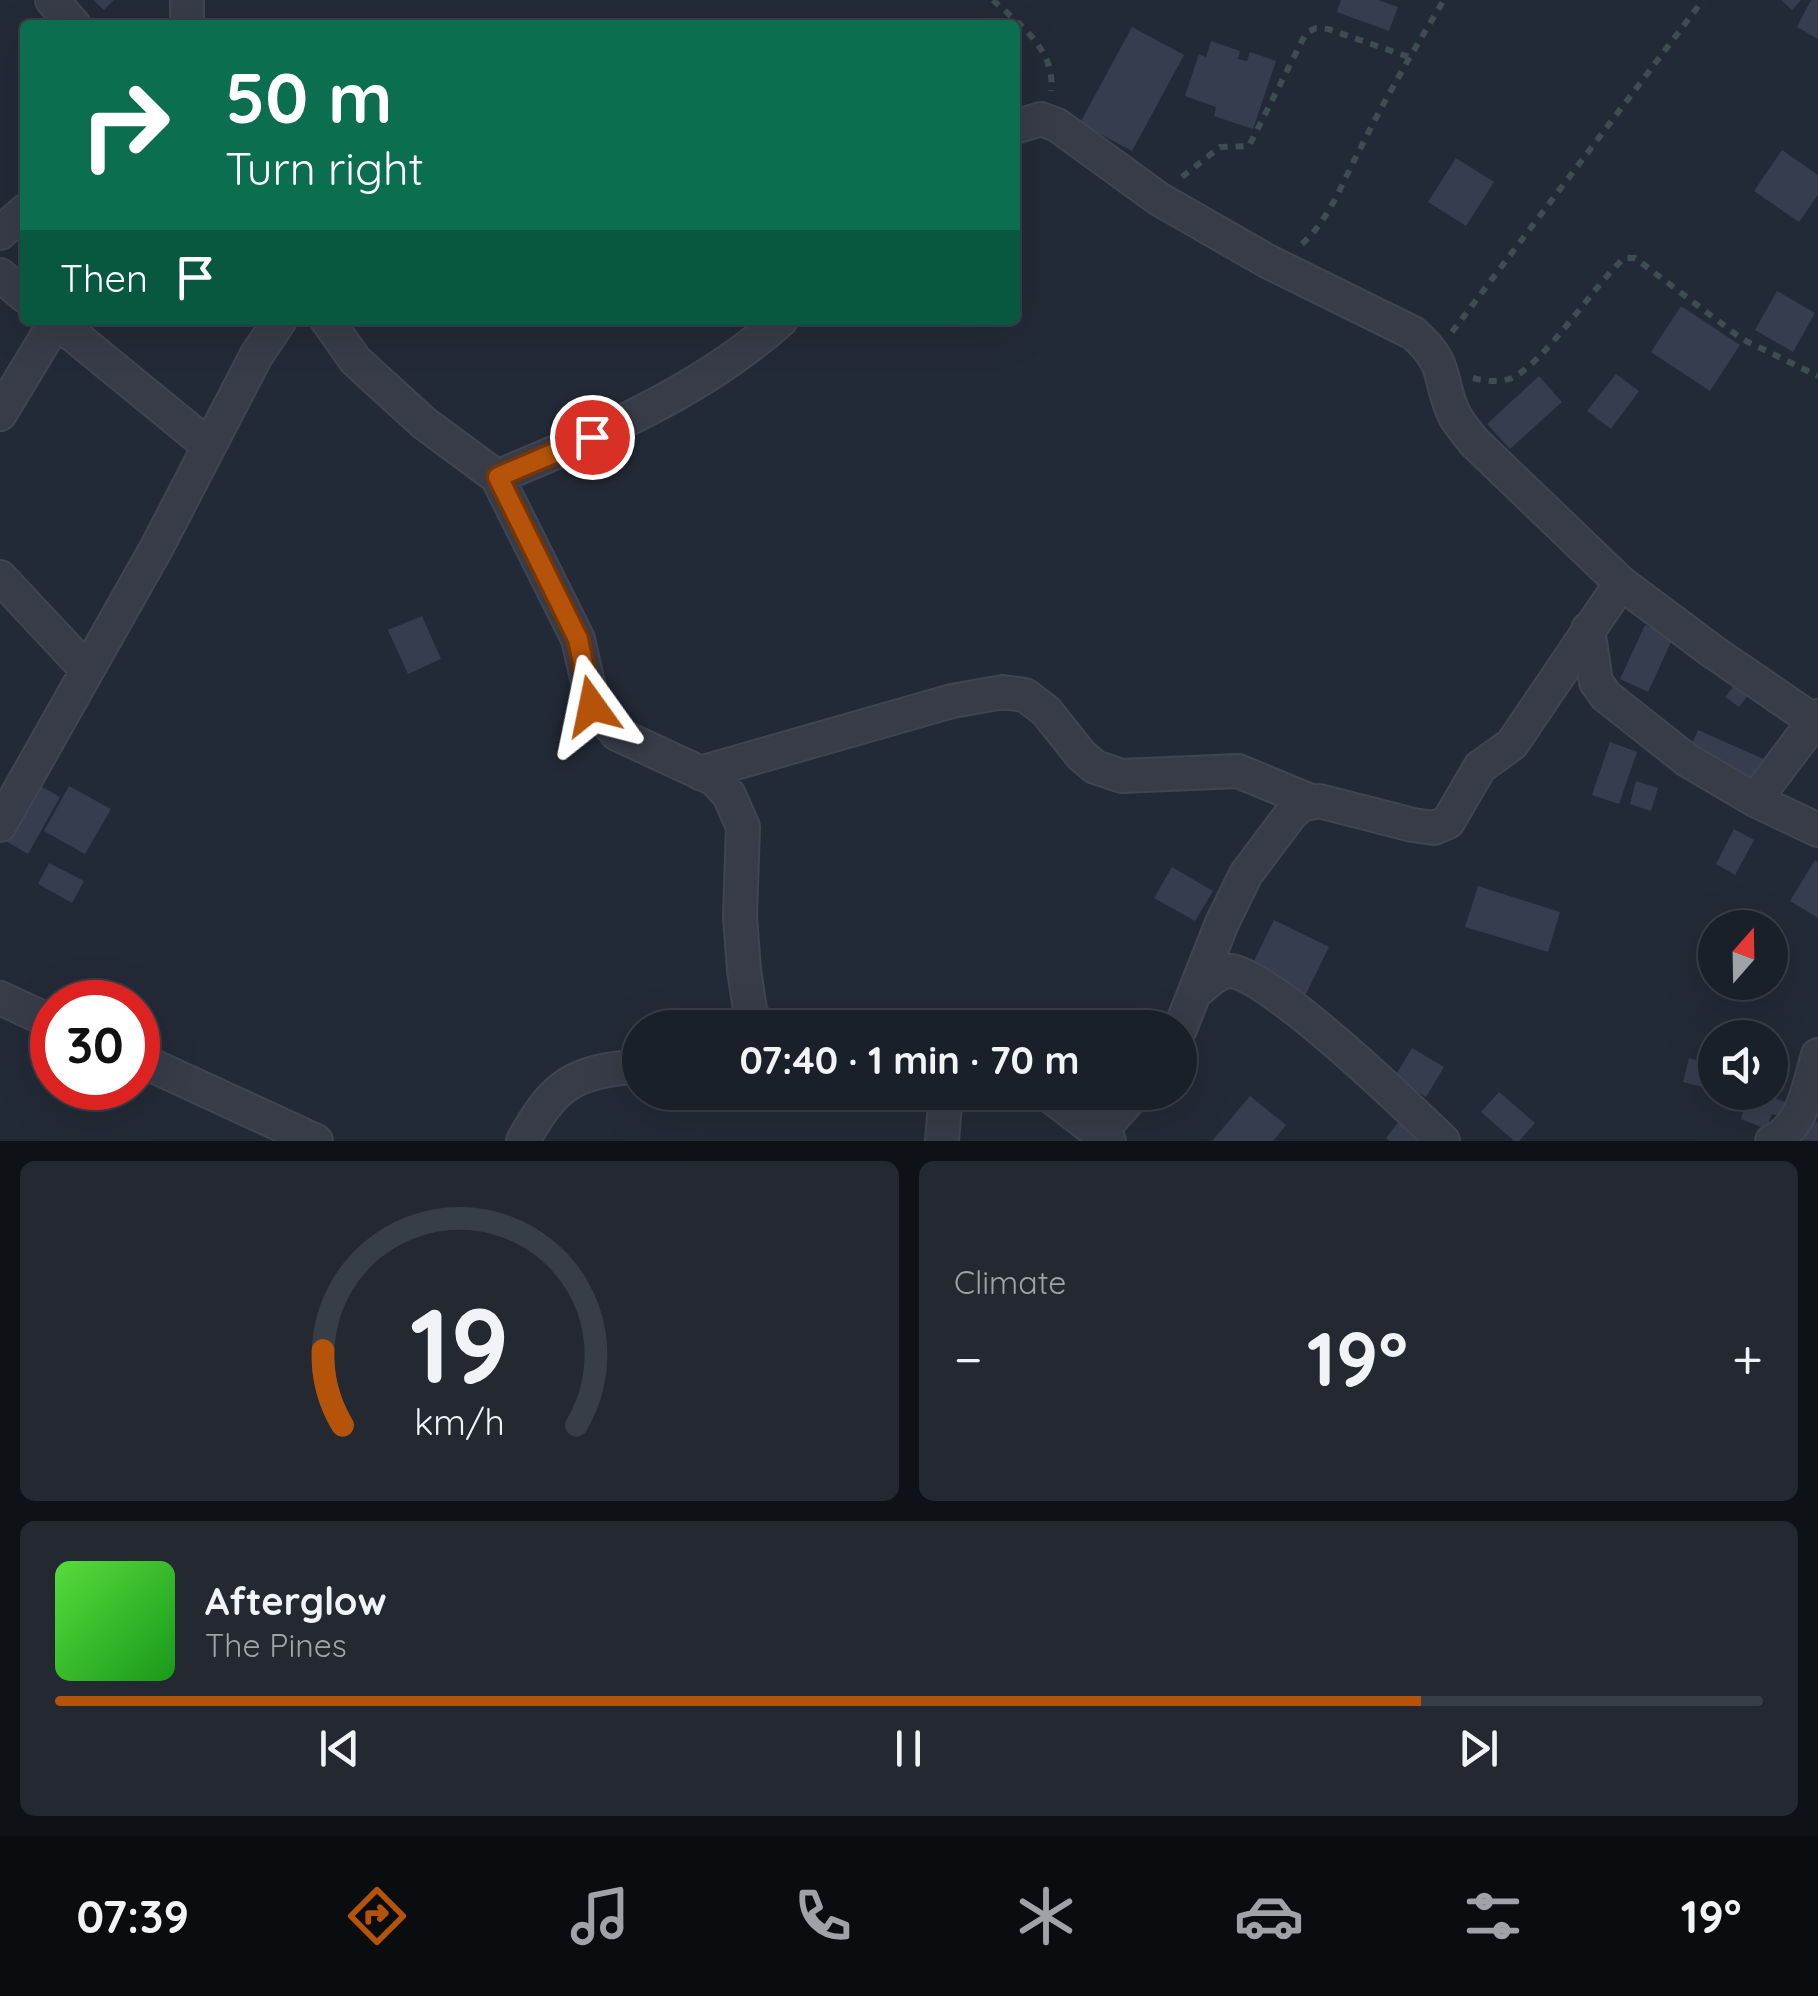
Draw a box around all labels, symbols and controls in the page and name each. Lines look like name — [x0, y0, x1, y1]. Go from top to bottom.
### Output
text: 50 m — [225, 53, 392, 141]
icon: right — [60, 60, 190, 190]
text: Turn right — [225, 140, 424, 196]
icon: arrive — [168, 250, 223, 305]
text: Then — [60, 254, 148, 302]
pin — [550, 395, 635, 480]
icon: arrive — [565, 410, 620, 465]
position arrow — [540, 654, 644, 758]
north arrow — [1698, 910, 1788, 1000]
map controls — [1698, 910, 1788, 1110]
speed limit sign: 30 — [30, 980, 160, 1110]
button: sound — [1698, 1020, 1788, 1110]
text: 07:40 · 1 min · 70 m — [739, 1036, 1080, 1084]
text: Climate — [954, 1262, 1066, 1302]
text: 19 — [410, 1279, 509, 1409]
text: 19° — [1307, 1311, 1408, 1405]
text: − — [954, 1324, 983, 1393]
text: + — [1732, 1324, 1763, 1393]
text: km/h — [414, 1399, 505, 1444]
text: Afterglow — [205, 1577, 387, 1625]
text: The Pines — [205, 1625, 347, 1665]
icon: previous — [312, 1721, 367, 1776]
icon: pause — [881, 1721, 936, 1776]
icon: next — [1451, 1721, 1506, 1776]
icon: directions — [342, 1881, 412, 1951]
icon: music — [565, 1881, 635, 1951]
icon: phone — [788, 1881, 858, 1951]
icon: climate — [1011, 1881, 1081, 1951]
icon: car — [1234, 1881, 1304, 1951]
icon: filters — [1458, 1881, 1528, 1951]
text: 07:39 — [77, 1888, 189, 1944]
text: 19° — [1681, 1888, 1741, 1944]

